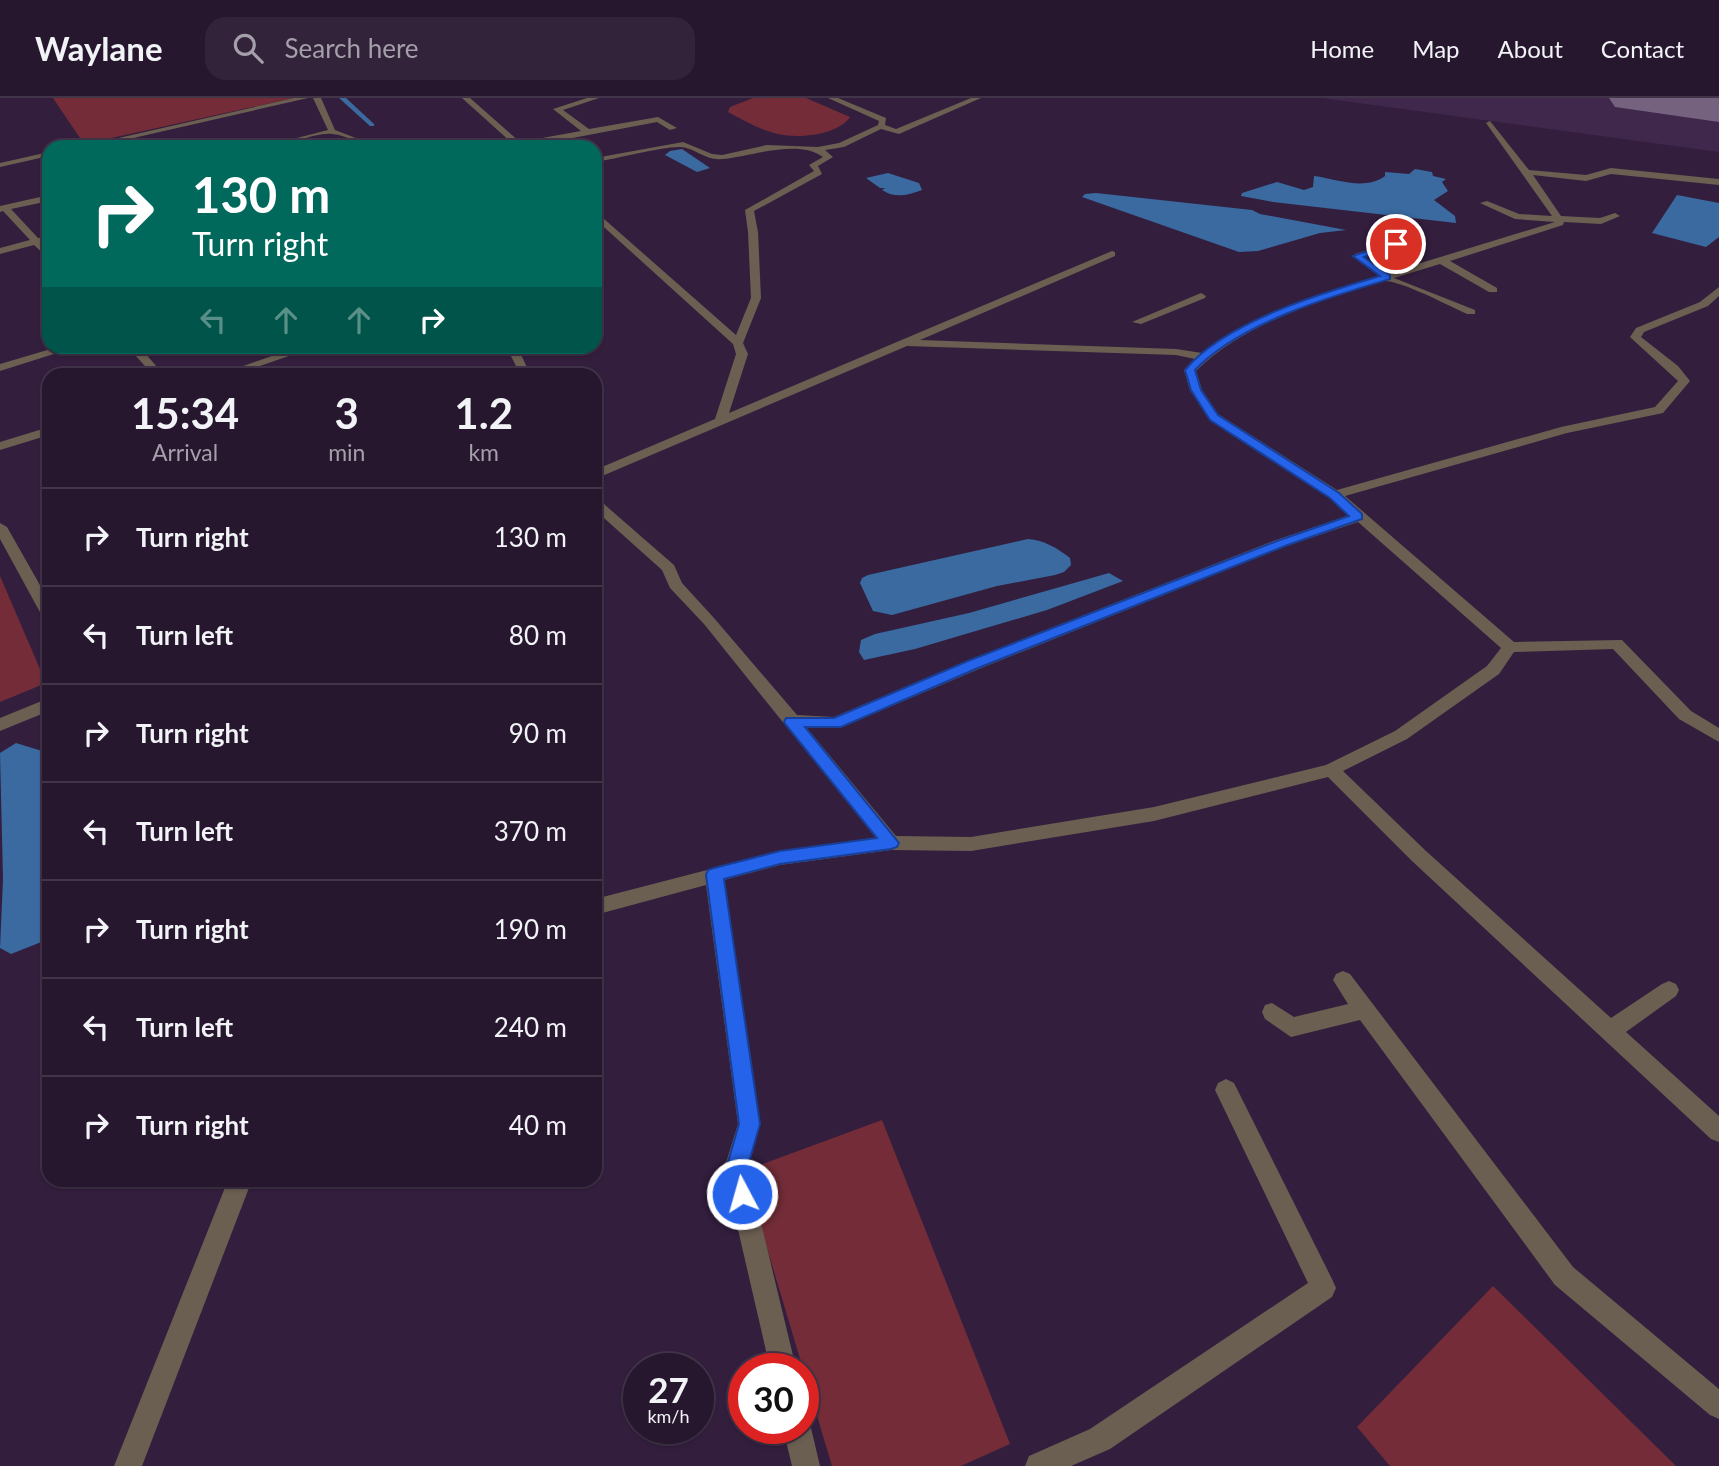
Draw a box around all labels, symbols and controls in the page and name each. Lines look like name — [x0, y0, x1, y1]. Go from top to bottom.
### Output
search box — [205, 17, 695, 80]
text: Waylane — [35, 28, 163, 68]
icon: search — [229, 29, 267, 67]
text: Search here — [285, 32, 419, 64]
text: Home — [1310, 34, 1374, 63]
text: Map — [1412, 34, 1460, 63]
text: About — [1498, 34, 1563, 63]
text: Contact — [1601, 34, 1684, 63]
text: 130 m — [192, 165, 330, 223]
icon: right — [77, 168, 168, 259]
pin — [1366, 214, 1426, 274]
text: Turn right — [192, 224, 328, 263]
icon: arrive — [1377, 225, 1415, 263]
icon: left — [194, 301, 232, 339]
icon: ahead — [267, 301, 305, 339]
icon: ahead — [340, 301, 378, 339]
icon: right — [413, 301, 451, 339]
text: 15:34 — [131, 388, 239, 438]
text: 3 — [335, 388, 359, 438]
text: 1.2 — [454, 388, 513, 438]
text: Arrival — [152, 438, 218, 466]
text: min — [328, 438, 365, 466]
text: km — [468, 438, 499, 466]
icon: right — [77, 518, 115, 556]
text: Turn right — [136, 521, 249, 553]
text: 130 m — [494, 521, 567, 553]
icon: left — [77, 616, 115, 654]
text: Turn left — [136, 619, 233, 651]
text: 80 m — [509, 619, 567, 651]
icon: right — [77, 714, 115, 752]
text: Turn right — [136, 717, 249, 749]
text: 90 m — [509, 717, 567, 749]
icon: left — [77, 812, 115, 850]
text: Turn left — [136, 815, 233, 847]
text: 370 m — [494, 815, 567, 847]
icon: right — [77, 910, 115, 948]
text: Turn right — [136, 913, 249, 945]
text: 190 m — [494, 913, 567, 945]
icon: left — [77, 1008, 115, 1046]
text: Turn left — [136, 1011, 233, 1043]
text: 240 m — [494, 1011, 567, 1043]
icon: right — [77, 1106, 115, 1144]
text: Turn right — [136, 1109, 249, 1141]
text: 40 m — [509, 1109, 567, 1141]
position arrow — [705, 1157, 779, 1231]
speed limit sign: 30 — [728, 1353, 819, 1444]
text: 27 — [648, 1368, 689, 1410]
text: km/h — [647, 1405, 690, 1427]

